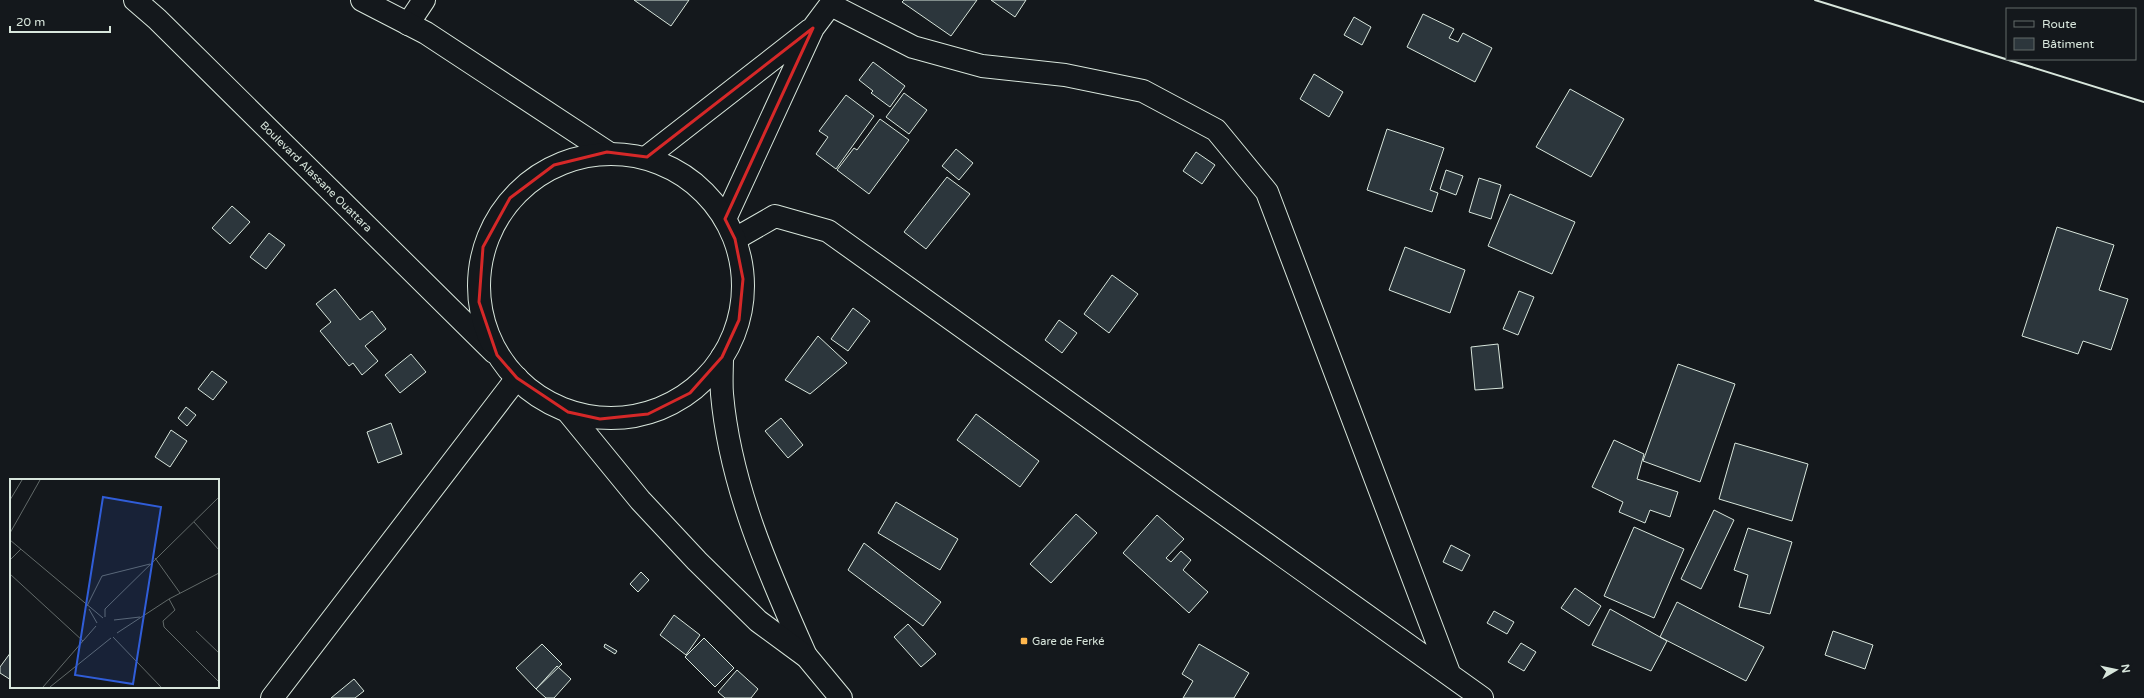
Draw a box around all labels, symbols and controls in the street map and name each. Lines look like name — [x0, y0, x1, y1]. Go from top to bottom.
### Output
scale bar — [10, 8, 110, 34]
legend — [2006, 8, 2136, 60]
text: 20 m — [16, 15, 45, 29]
text: Route — [2042, 17, 2077, 31]
text: Bâtiment — [2042, 37, 2094, 51]
street label: Boulevard Alassane Ouattara — [257, 119, 375, 235]
inset map — [10, 479, 219, 688]
place label: Gare de Ferké — [1032, 635, 1104, 648]
marker: Gare de Ferké — [1019, 636, 1029, 646]
north arrow — [2096, 650, 2136, 690]
text: N — [2118, 663, 2132, 674]

